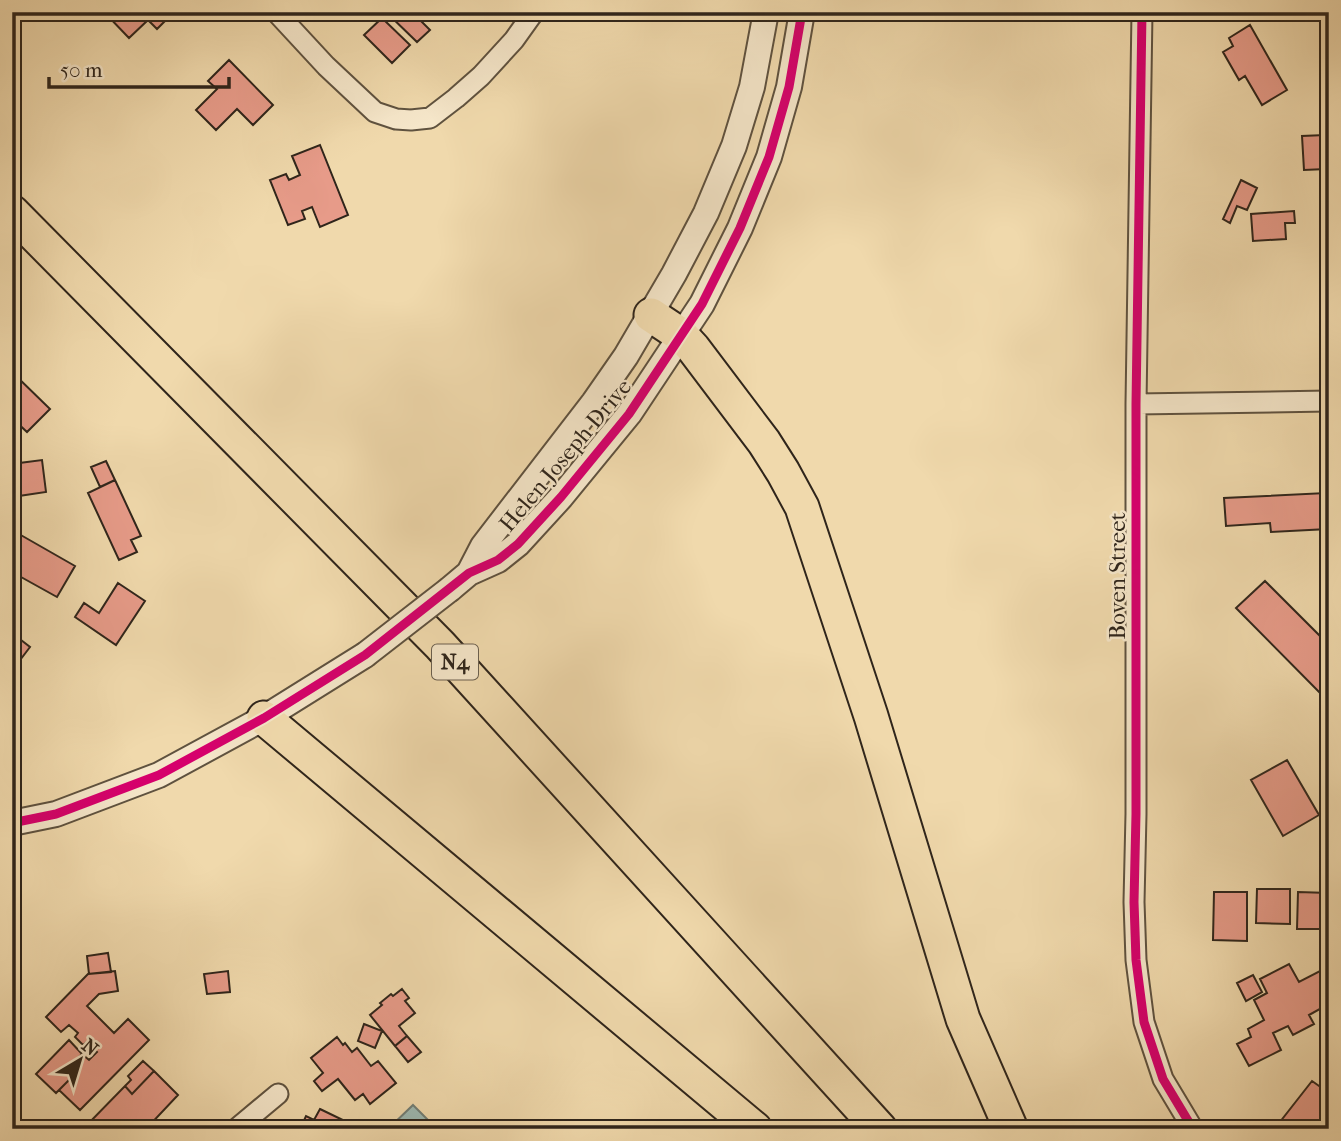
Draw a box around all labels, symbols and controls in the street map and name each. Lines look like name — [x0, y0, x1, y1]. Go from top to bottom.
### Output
scale bar — [49, 46, 229, 90]
text: 50 m — [60, 58, 103, 82]
street label: Helen Joseph Drive — [494, 373, 637, 537]
street label: Boven Street — [1104, 512, 1131, 640]
road number: N4 — [432, 644, 478, 680]
north arrow — [46, 1026, 116, 1096]
text: N — [77, 1034, 103, 1061]

